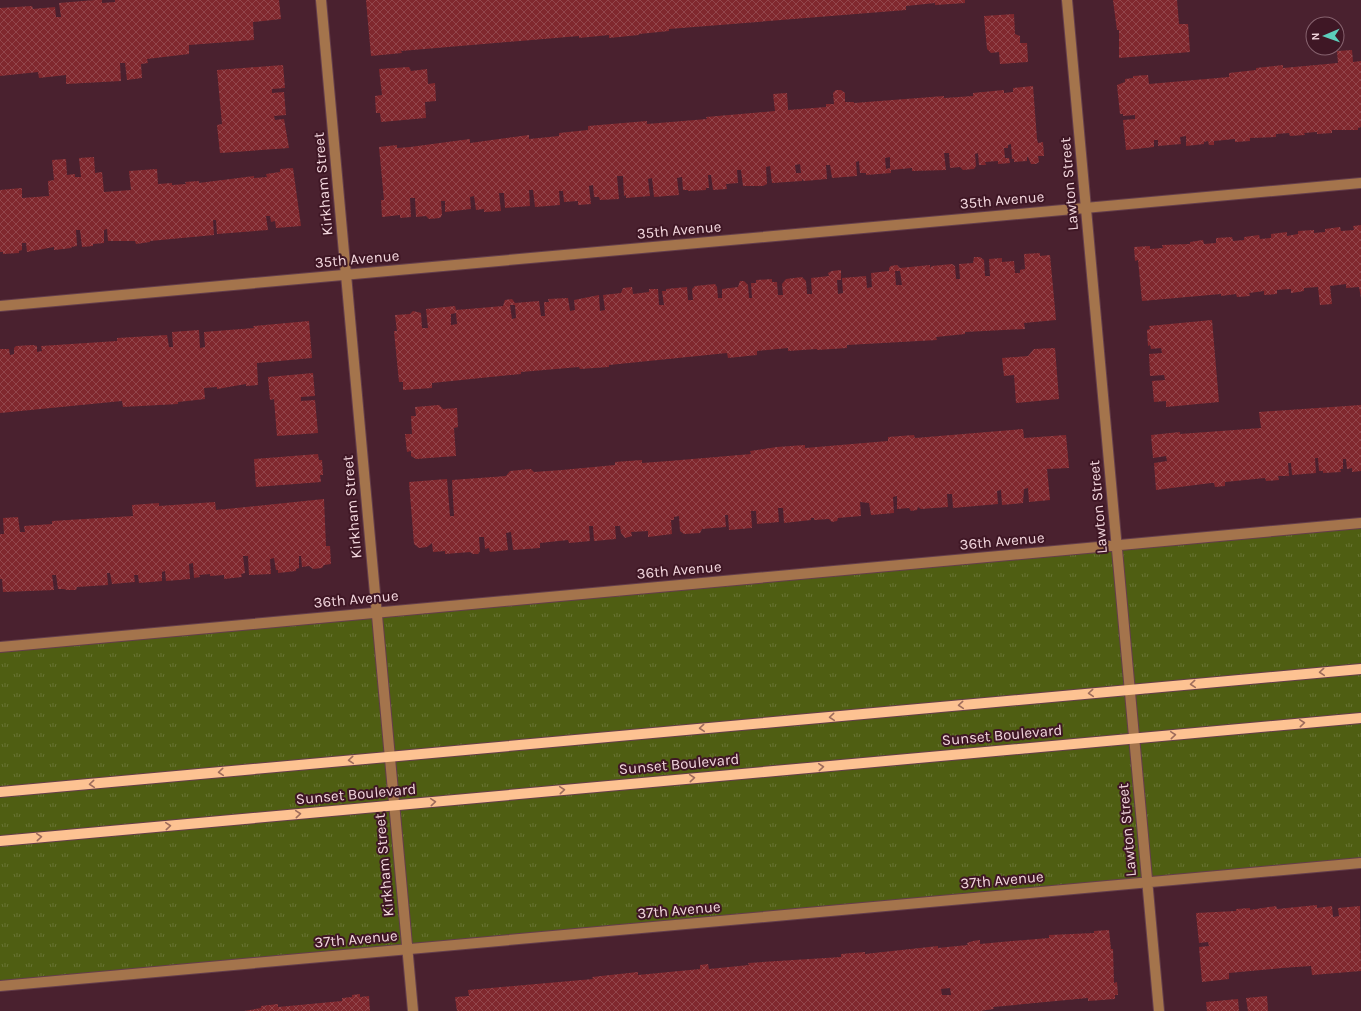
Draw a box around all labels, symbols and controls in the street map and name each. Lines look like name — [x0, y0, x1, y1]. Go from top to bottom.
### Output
north arrow — [1305, 16, 1345, 56]
text: N — [1309, 32, 1322, 41]
street label: Kirkham Street — [309, 131, 336, 236]
street label: Lawton Street — [1056, 136, 1082, 231]
street label: 35th Avenue — [959, 187, 1045, 213]
street label: 35th Avenue — [636, 217, 722, 243]
street label: 35th Avenue — [314, 246, 400, 272]
street label: Kirkham Street — [338, 454, 365, 559]
street label: Lawton Street — [1085, 459, 1111, 554]
street label: 36th Avenue — [959, 528, 1045, 554]
street label: 36th Avenue — [636, 557, 722, 583]
street label: 36th Avenue — [313, 586, 399, 612]
one-way arrow — [1319, 668, 1325, 677]
one-way arrow — [1190, 679, 1196, 688]
one-way arrow — [1088, 688, 1094, 697]
one-way arrow — [958, 700, 964, 709]
one-way arrow — [829, 712, 835, 721]
one-way arrow — [1299, 719, 1305, 728]
street label: Sunset Boulevard — [941, 721, 1063, 749]
one-way arrow — [699, 724, 705, 733]
one-way arrow — [1170, 730, 1176, 739]
street label: Sunset Boulevard — [618, 750, 740, 778]
one-way arrow — [348, 756, 354, 765]
one-way arrow — [818, 762, 824, 771]
one-way arrow — [218, 767, 224, 776]
one-way arrow — [689, 774, 695, 783]
one-way arrow — [89, 779, 95, 788]
street label: Sunset Boulevard — [295, 780, 417, 808]
street label: Lawton Street — [1114, 782, 1140, 877]
one-way arrow — [559, 786, 565, 795]
one-way arrow — [430, 797, 436, 806]
one-way arrow — [295, 810, 301, 819]
street label: Kirkham Street — [370, 812, 397, 917]
one-way arrow — [165, 821, 171, 830]
one-way arrow — [36, 833, 42, 842]
street label: 37th Avenue — [960, 867, 1044, 893]
street label: 37th Avenue — [637, 897, 721, 923]
street label: 37th Avenue — [314, 926, 398, 952]

